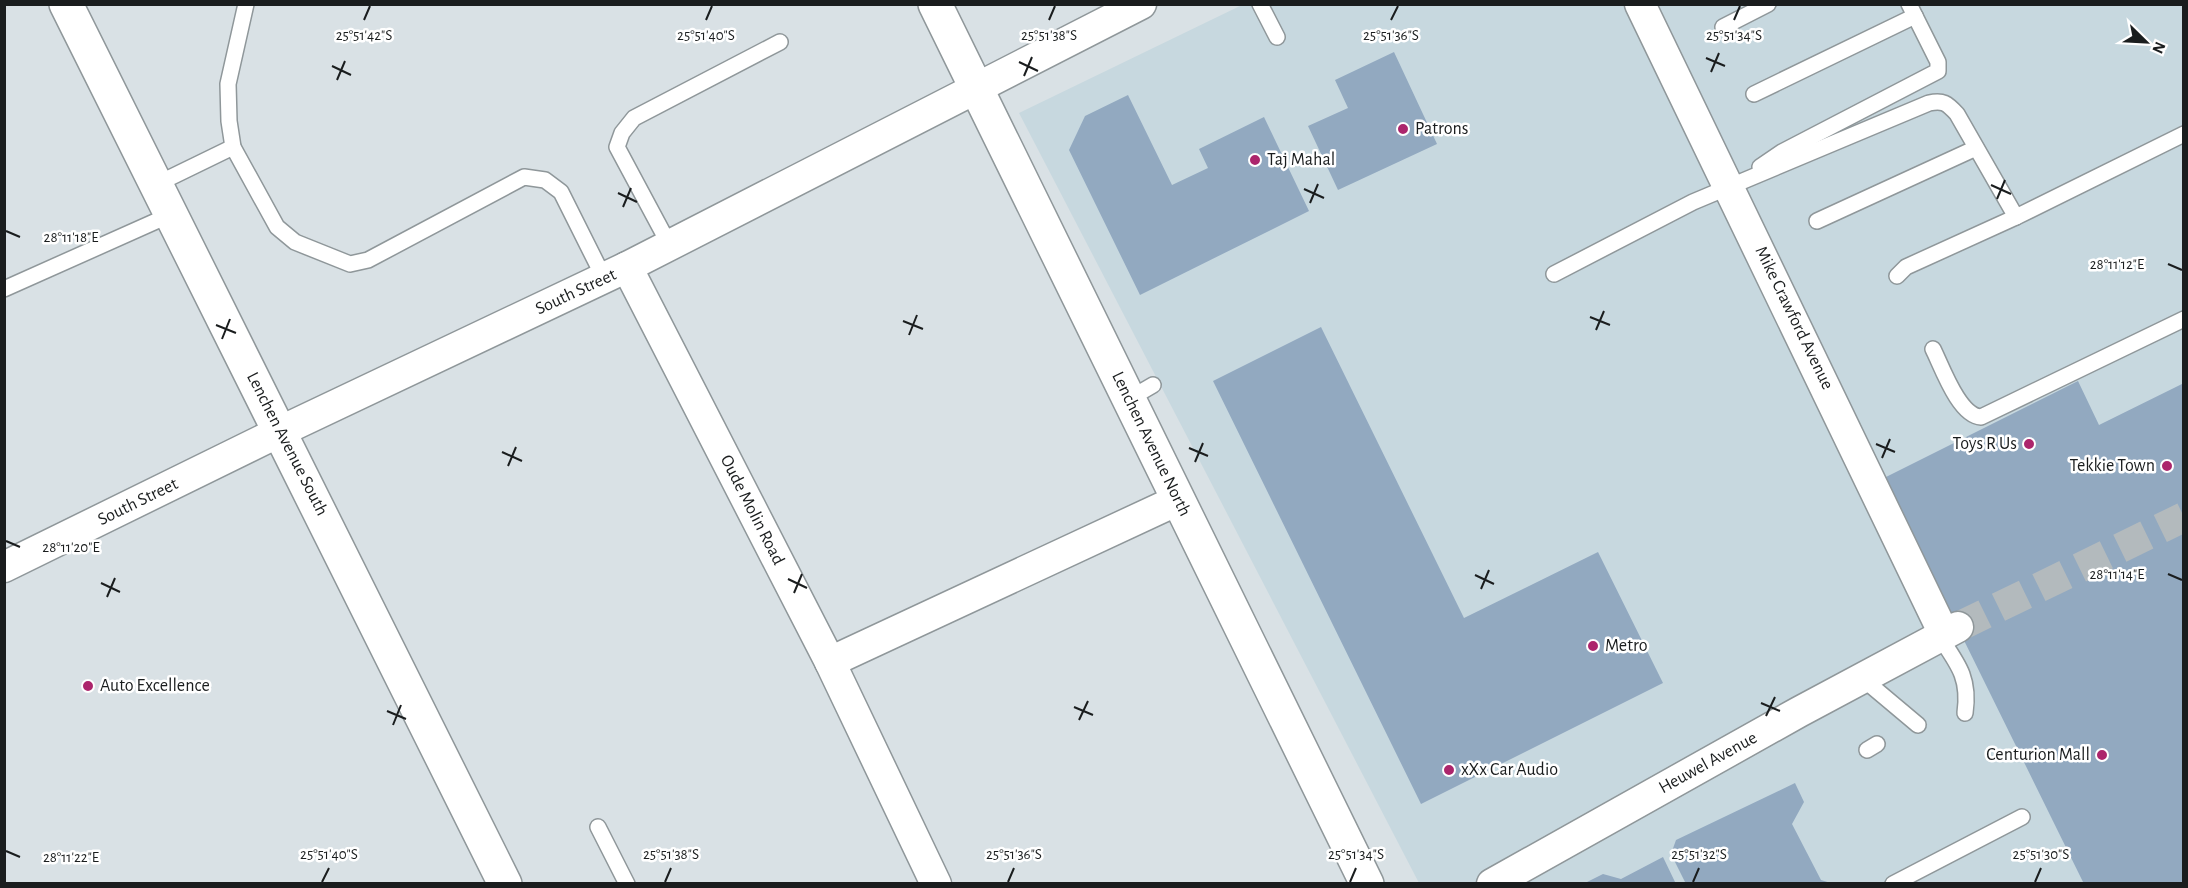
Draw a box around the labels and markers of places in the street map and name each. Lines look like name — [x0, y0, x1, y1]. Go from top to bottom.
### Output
place label: Patrons — [1415, 120, 1468, 138]
marker: Patrons — [1396, 122, 1410, 136]
place label: Taj Mahal — [1267, 151, 1335, 169]
marker: Taj Mahal — [1248, 153, 1262, 167]
place label: Toys R Us — [1953, 435, 2017, 453]
marker: Toys R Us — [2022, 437, 2036, 451]
place label: Tekkie Town — [2069, 457, 2155, 475]
marker: Tekkie Town — [2160, 459, 2174, 473]
place label: Metro — [1605, 637, 1648, 655]
marker: Metro — [1586, 639, 1600, 653]
place label: Auto Excellence — [100, 677, 210, 695]
marker: Auto Excellence — [81, 679, 95, 693]
place label: Centurion Mall — [1986, 746, 2090, 764]
marker: Centurion Mall — [2095, 748, 2109, 762]
place label: xXx Car Audio — [1461, 761, 1558, 779]
marker: xXx Car Audio — [1442, 763, 1456, 777]

